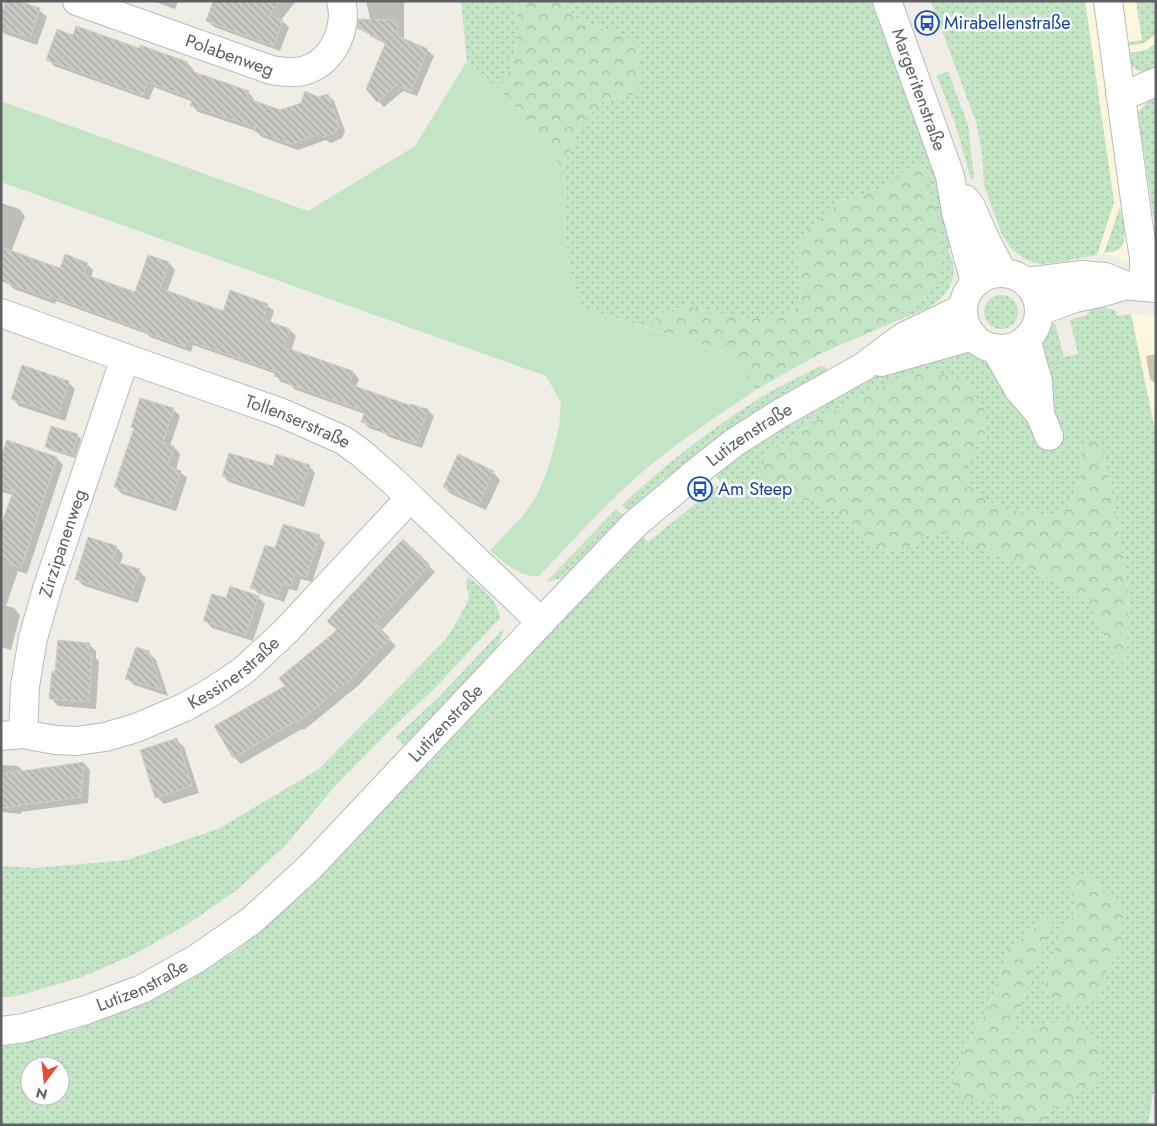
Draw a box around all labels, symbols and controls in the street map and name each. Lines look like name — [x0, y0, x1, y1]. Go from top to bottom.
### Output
bus stop icon: Mirabellenstraße — [914, 10, 940, 36]
place label: Mirabellenstraße — [944, 10, 1070, 36]
street label: Margeritenstraße — [885, 25, 953, 154]
street label: Polabenweg — [182, 28, 278, 83]
street label: Tollenserstraße — [242, 388, 356, 455]
street label: Lutizenstraße — [701, 396, 797, 473]
bus stop icon: Am Steep — [687, 476, 713, 502]
place label: Am Steep — [718, 476, 792, 502]
street label: Zirzipanenweg — [32, 486, 93, 600]
street label: Kessinerstraße — [183, 630, 285, 716]
street label: Lutizenstraße — [402, 678, 489, 768]
street label: Lutizenstraße — [92, 953, 193, 1018]
north arrow — [20, 1056, 70, 1106]
text: N — [34, 1082, 50, 1105]

